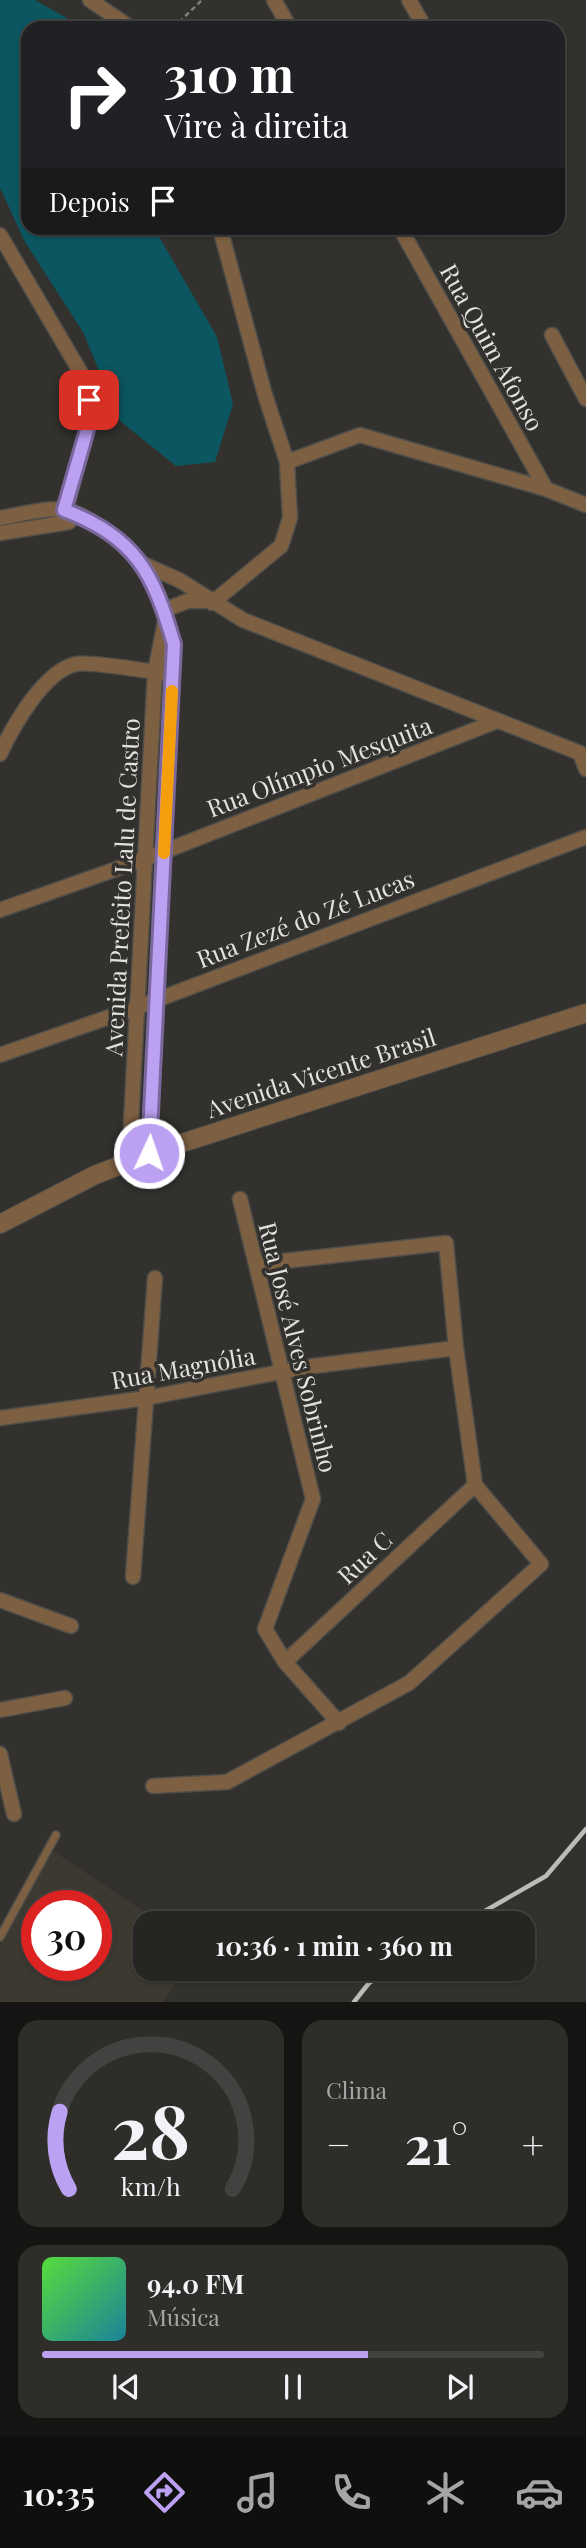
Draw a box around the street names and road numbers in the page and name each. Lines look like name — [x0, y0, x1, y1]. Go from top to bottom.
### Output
street label: Rua Quim Afonso — [434, 258, 552, 436]
street label: Rua Olímpio Mesquita — [202, 708, 436, 824]
street label: Avenida Prefeito Lalu de Castro — [96, 717, 146, 1058]
street label: Rua Zezé do Zé Lucas — [192, 862, 418, 974]
street label: Avenida Vicente Brasil — [201, 1020, 440, 1124]
street label: Rua José Alves Sobrinho — [252, 1218, 346, 1476]
street label: Rua Magnólia — [109, 1339, 258, 1395]
street label: Rua C — [330, 1524, 398, 1590]

